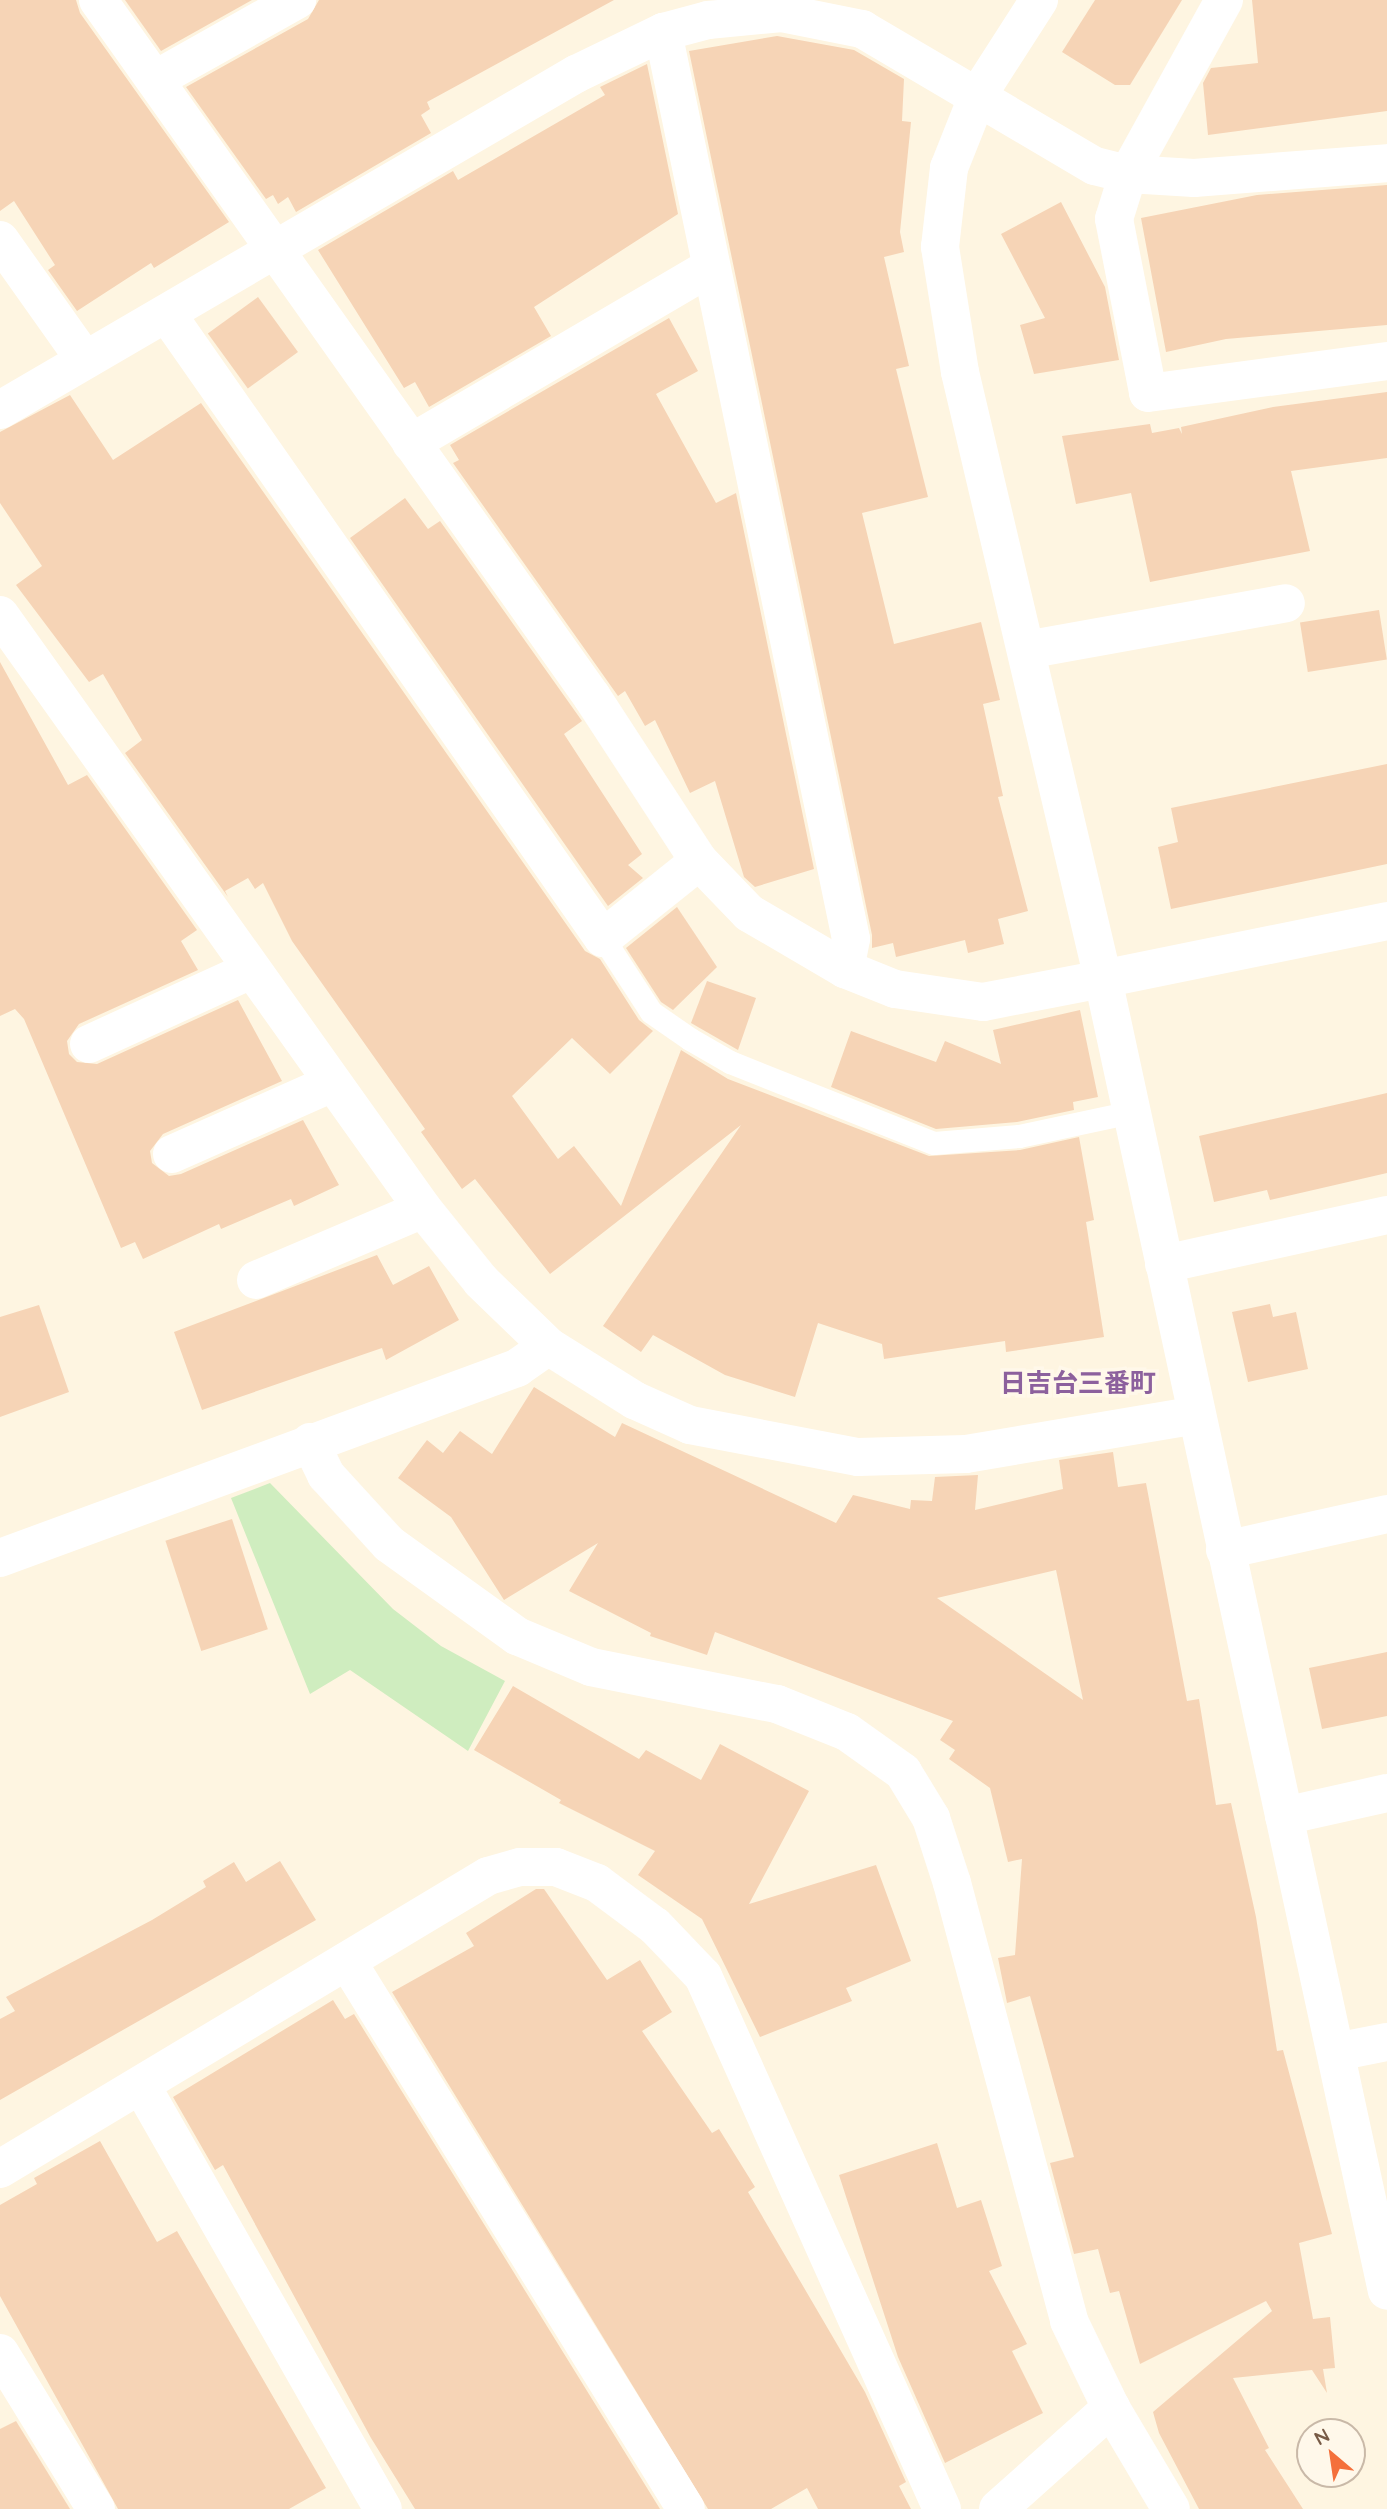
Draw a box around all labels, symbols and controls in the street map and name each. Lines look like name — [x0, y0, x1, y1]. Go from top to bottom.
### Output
district label: 日吉台三番町 — [1000, 1367, 1156, 1399]
north arrow — [1296, 2418, 1366, 2488]
text: N — [1310, 2423, 1334, 2450]

